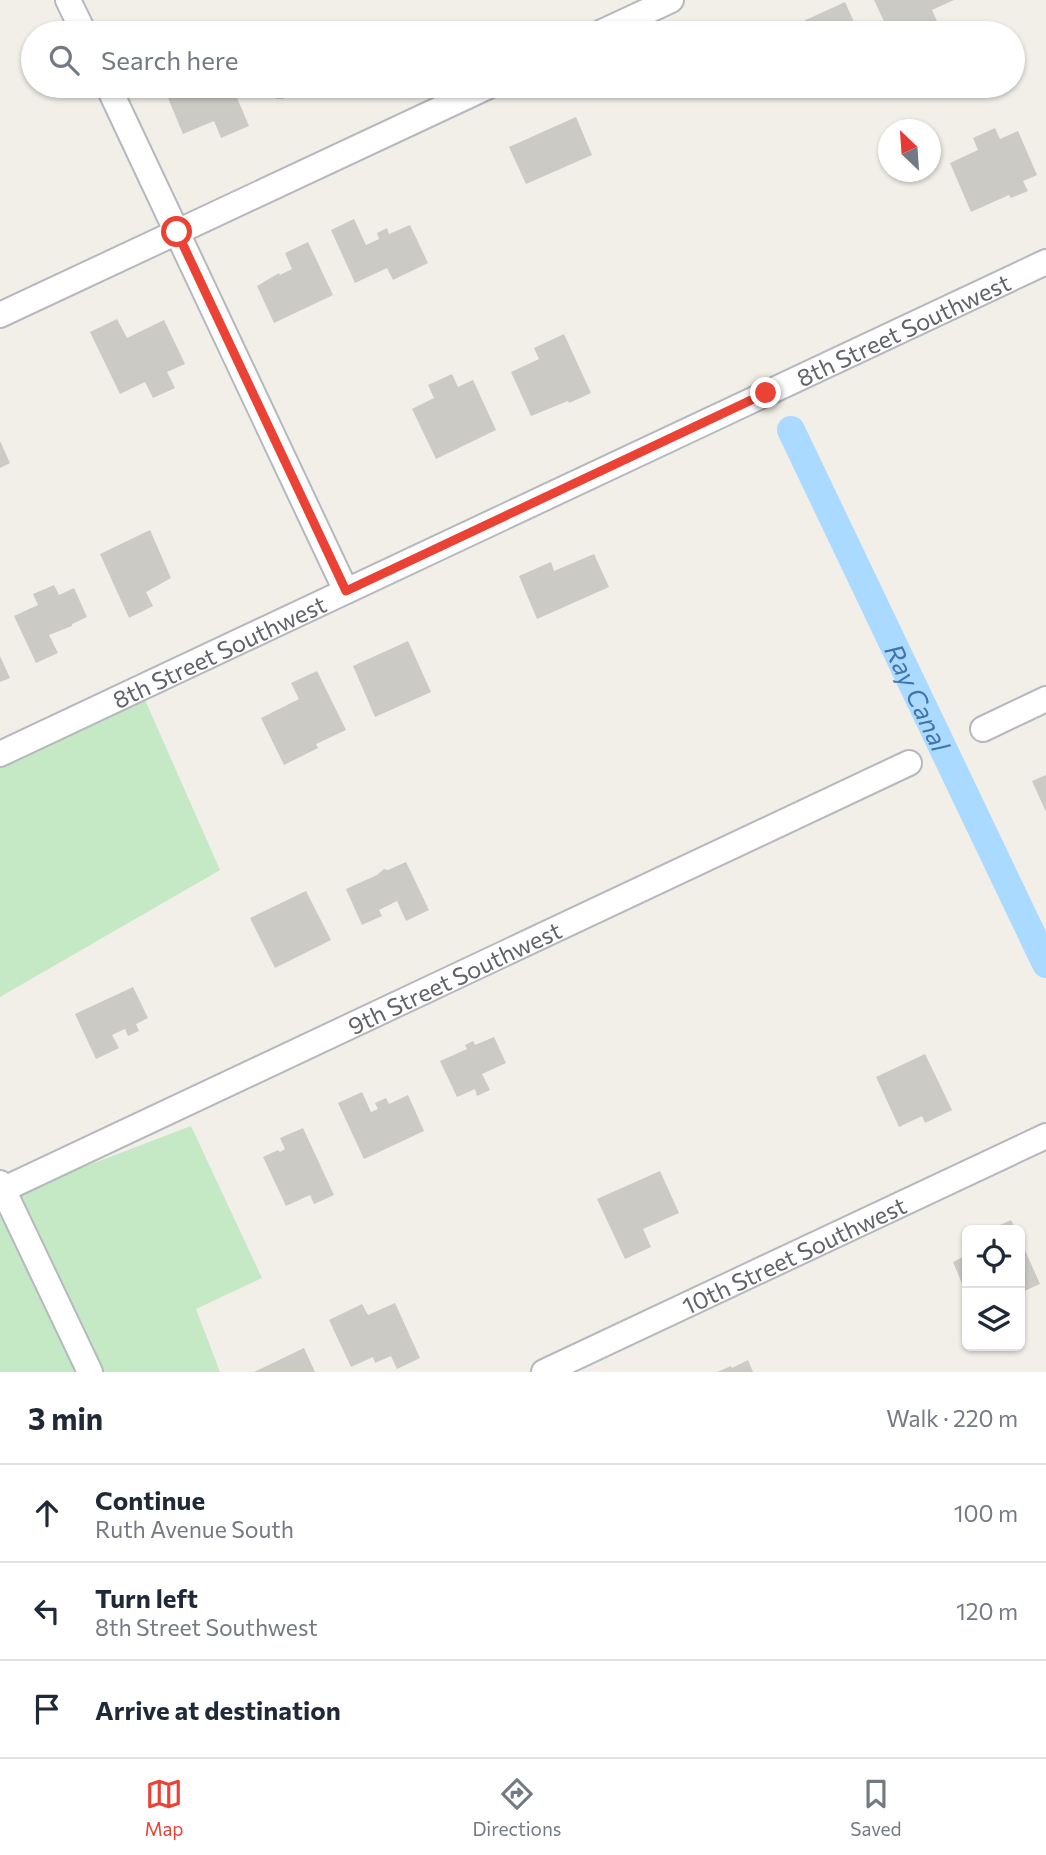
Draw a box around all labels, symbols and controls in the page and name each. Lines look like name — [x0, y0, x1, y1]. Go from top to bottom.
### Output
search box — [21, 21, 1025, 98]
icon: search — [45, 41, 83, 79]
text: Search here — [101, 44, 239, 75]
north arrow — [878, 119, 941, 182]
route start — [161, 216, 192, 247]
street label: 8th Street Southwest — [792, 267, 1015, 392]
route end — [750, 377, 781, 408]
street label: 8th Street Southwest — [108, 588, 331, 714]
water label: Ray Canal — [880, 638, 958, 757]
street label: 9th Street Southwest — [343, 914, 566, 1040]
street label: 10th Street Southwest — [677, 1189, 910, 1320]
map controls — [962, 1225, 1025, 1351]
button: locate — [962, 1225, 1025, 1288]
button: layers — [962, 1288, 1025, 1351]
text: 3 min — [28, 1399, 103, 1436]
text: Walk · 220 m — [886, 1404, 1018, 1432]
text: Continue — [95, 1484, 205, 1515]
icon: ahead — [28, 1494, 66, 1532]
text: 100 m — [954, 1499, 1018, 1527]
text: Ruth Avenue South — [95, 1515, 294, 1543]
text: Turn left — [95, 1582, 198, 1613]
icon: left — [28, 1592, 66, 1630]
text: 120 m — [956, 1597, 1018, 1625]
text: 8th Street Southwest — [95, 1613, 318, 1641]
icon: arrive — [28, 1690, 66, 1728]
text: Arrive at destination — [95, 1694, 341, 1725]
tab: Map — [144, 1775, 184, 1840]
tab: Directions — [472, 1775, 562, 1840]
tab: Saved — [850, 1775, 902, 1840]

